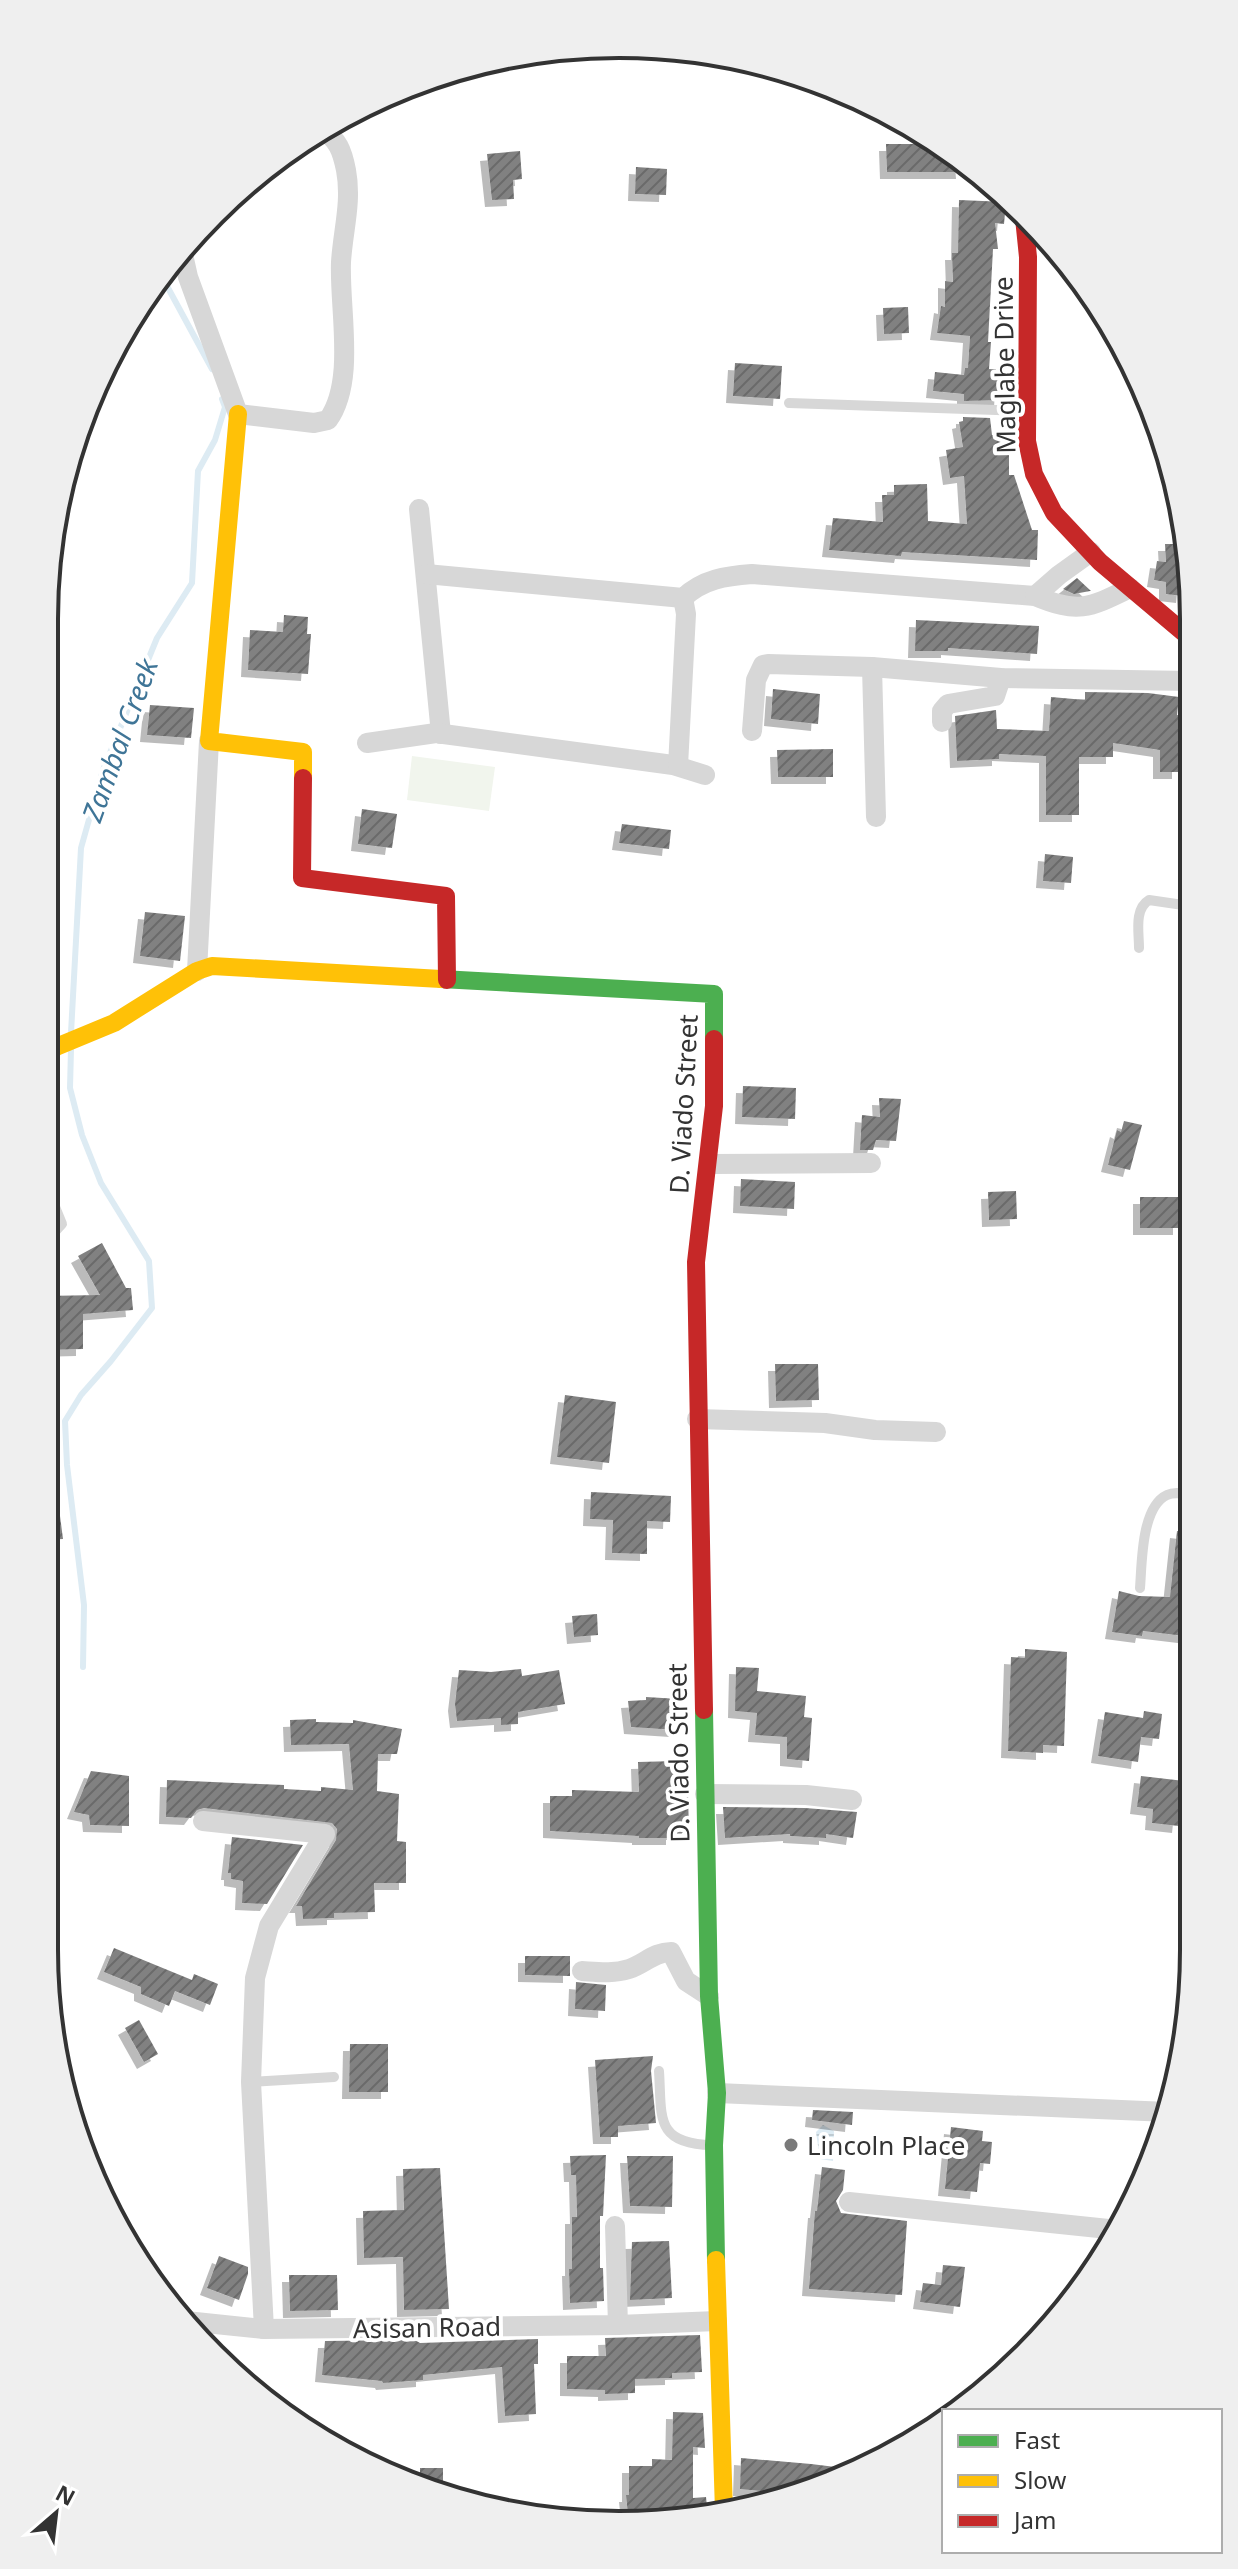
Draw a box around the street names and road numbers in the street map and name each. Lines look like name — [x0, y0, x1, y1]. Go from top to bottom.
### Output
street label: Maglabe Drive — [984, 276, 1024, 454]
street label: D. Viado Street — [660, 1013, 706, 1195]
street label: D. Viado Street — [658, 1663, 698, 1843]
street label: Asisan Road — [353, 2308, 501, 2346]

